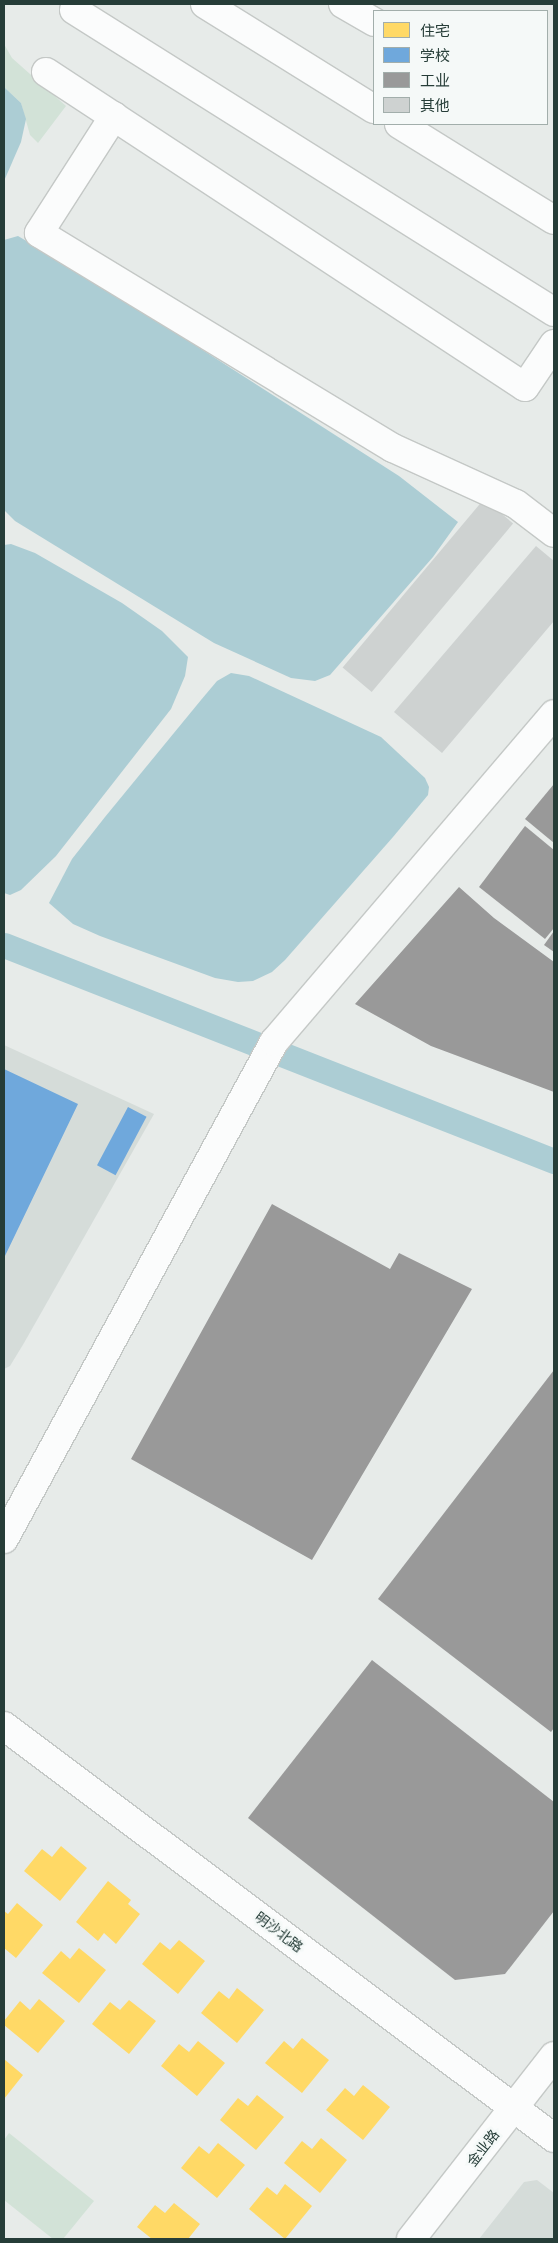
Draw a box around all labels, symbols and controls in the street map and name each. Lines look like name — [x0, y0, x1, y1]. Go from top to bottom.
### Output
legend — [373, 10, 548, 125]
text: 住宅 — [420, 22, 450, 40]
text: 学校 — [420, 47, 450, 65]
text: 工业 — [420, 72, 450, 90]
text: 其他 — [420, 97, 450, 115]
street label: 明沙北路 — [252, 1908, 306, 1956]
street label: 金业路 — [463, 2126, 503, 2170]

